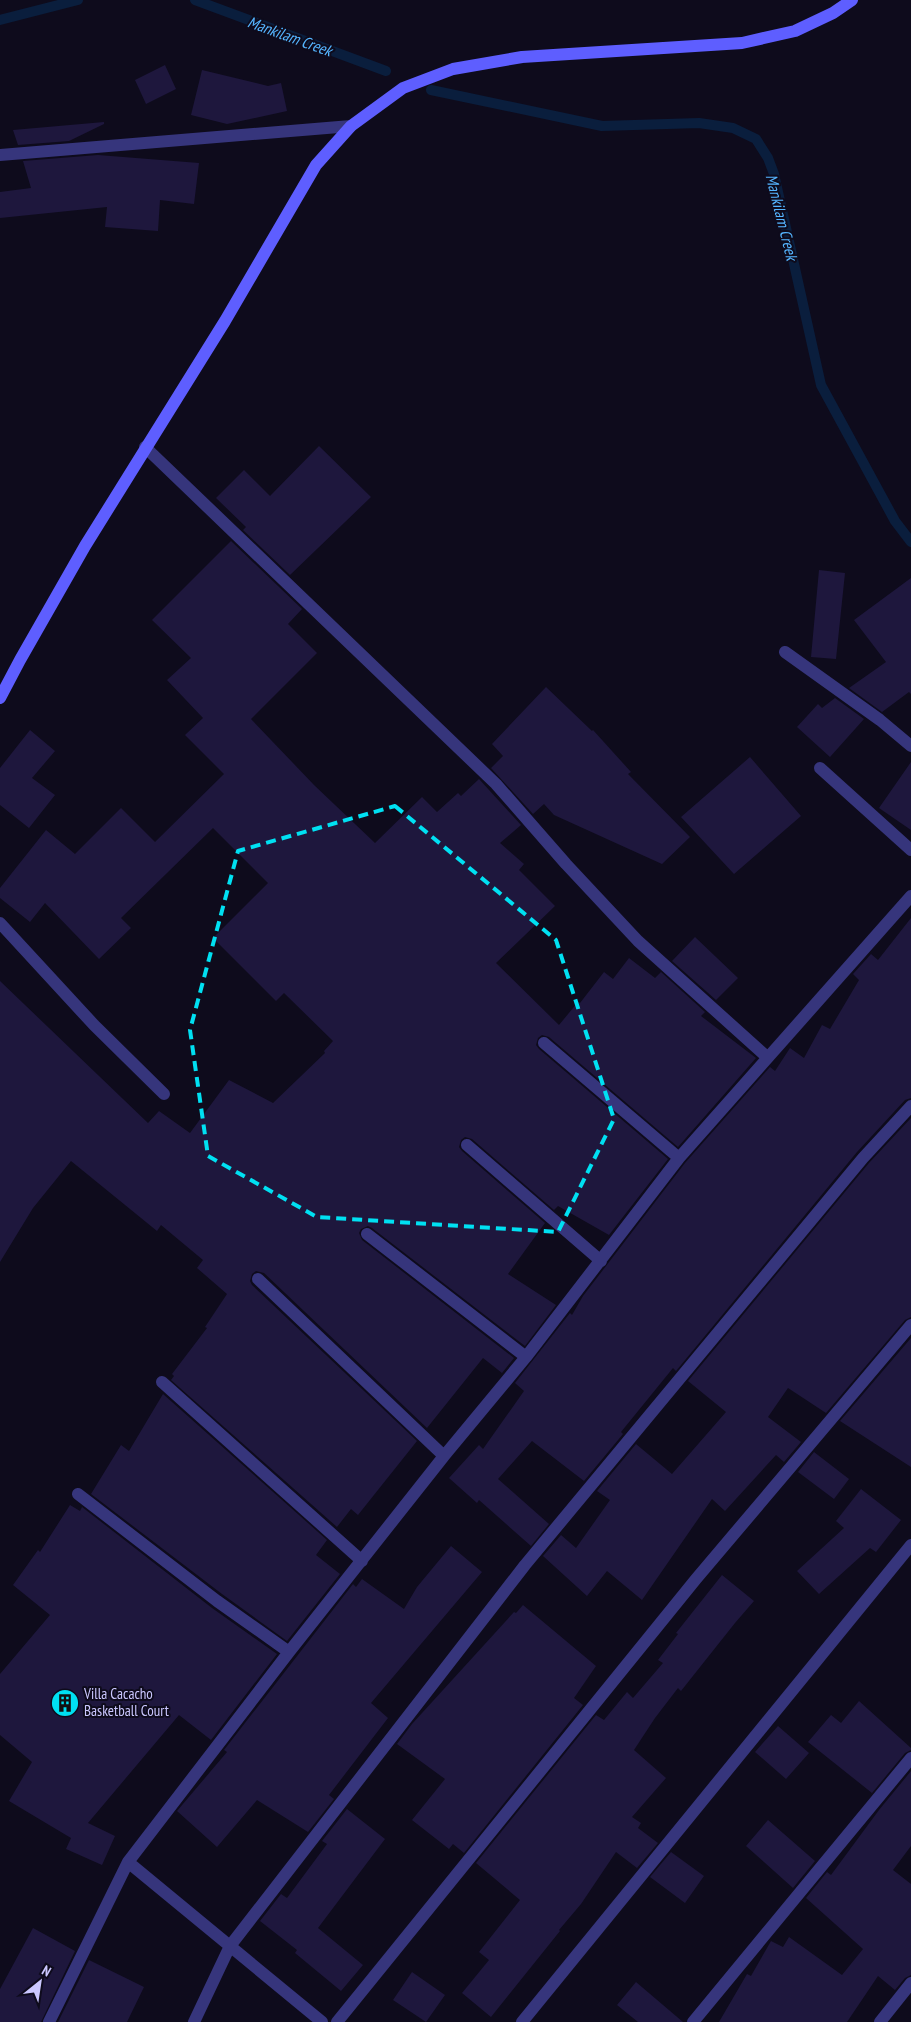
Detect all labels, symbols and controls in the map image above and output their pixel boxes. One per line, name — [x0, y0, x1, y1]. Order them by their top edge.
water label: Mankilam Creek — [245, 12, 336, 61]
water label: Mankilam Creek — [762, 172, 803, 264]
place label: Villa Cacacho Basketball Court — [83, 1684, 169, 1720]
building icon: Villa Cacacho Basketball Court — [50, 1688, 80, 1718]
north arrow — [15, 1957, 65, 2007]
text: N — [39, 1961, 54, 1980]

